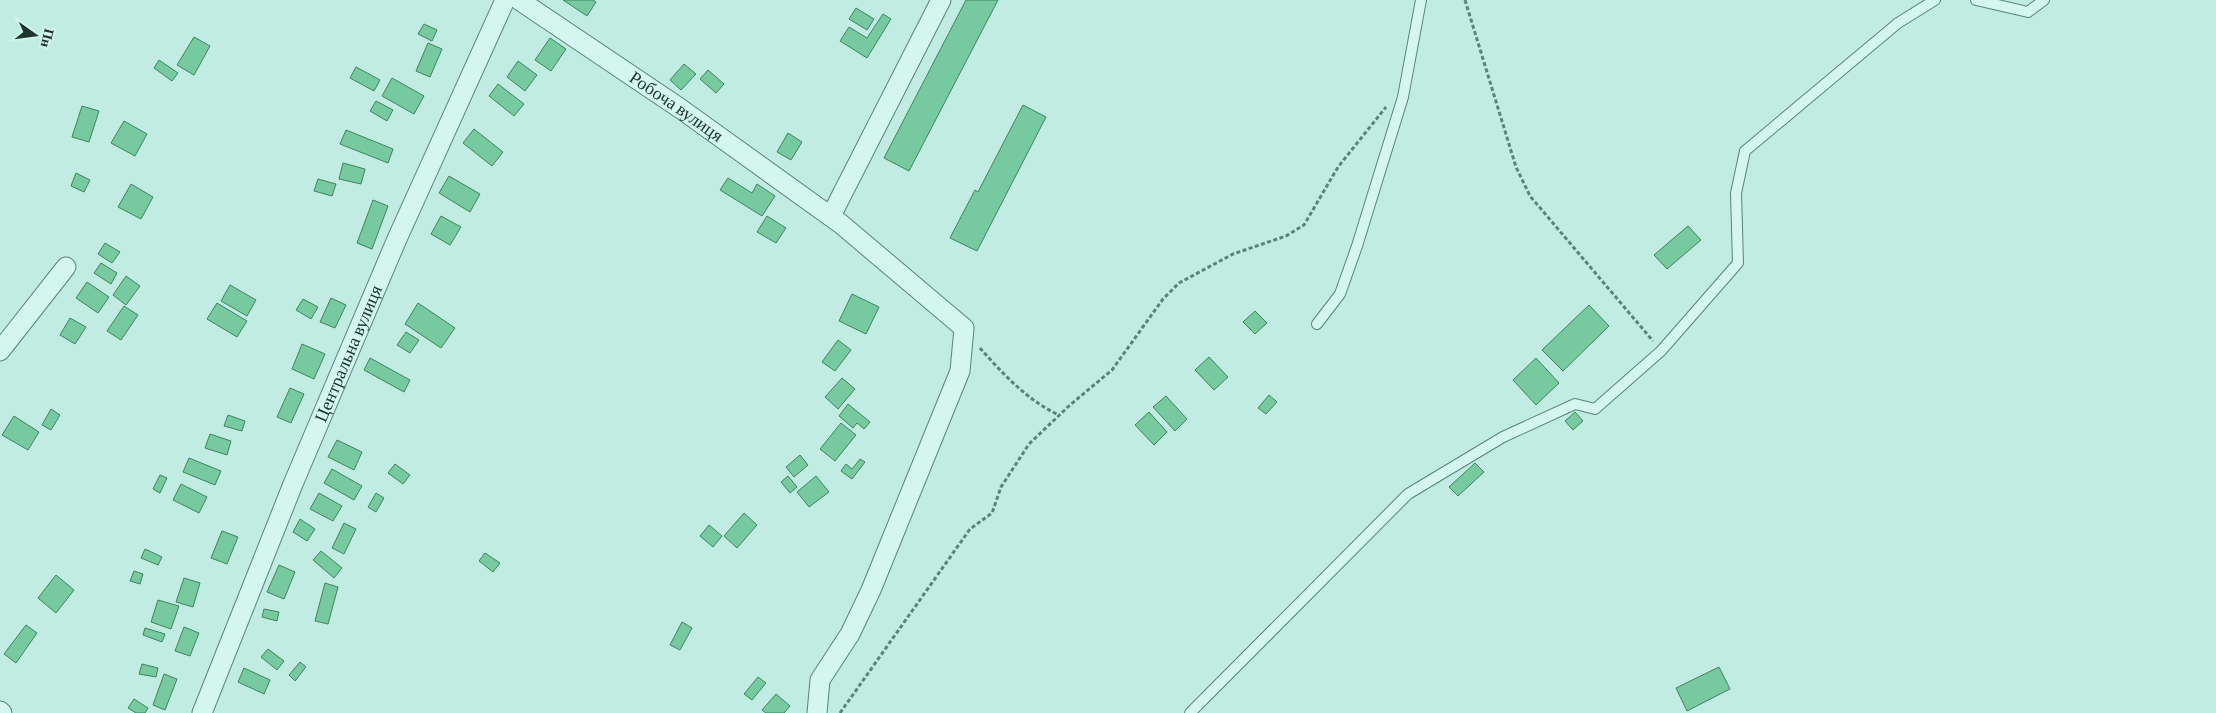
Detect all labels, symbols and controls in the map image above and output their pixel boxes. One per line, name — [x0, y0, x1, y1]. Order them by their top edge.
north arrow — [10, 10, 60, 60]
text: Пн — [38, 27, 58, 49]
street label: Робоча вулиця — [626, 67, 727, 146]
street label: Центральна вулиця — [310, 282, 386, 425]

